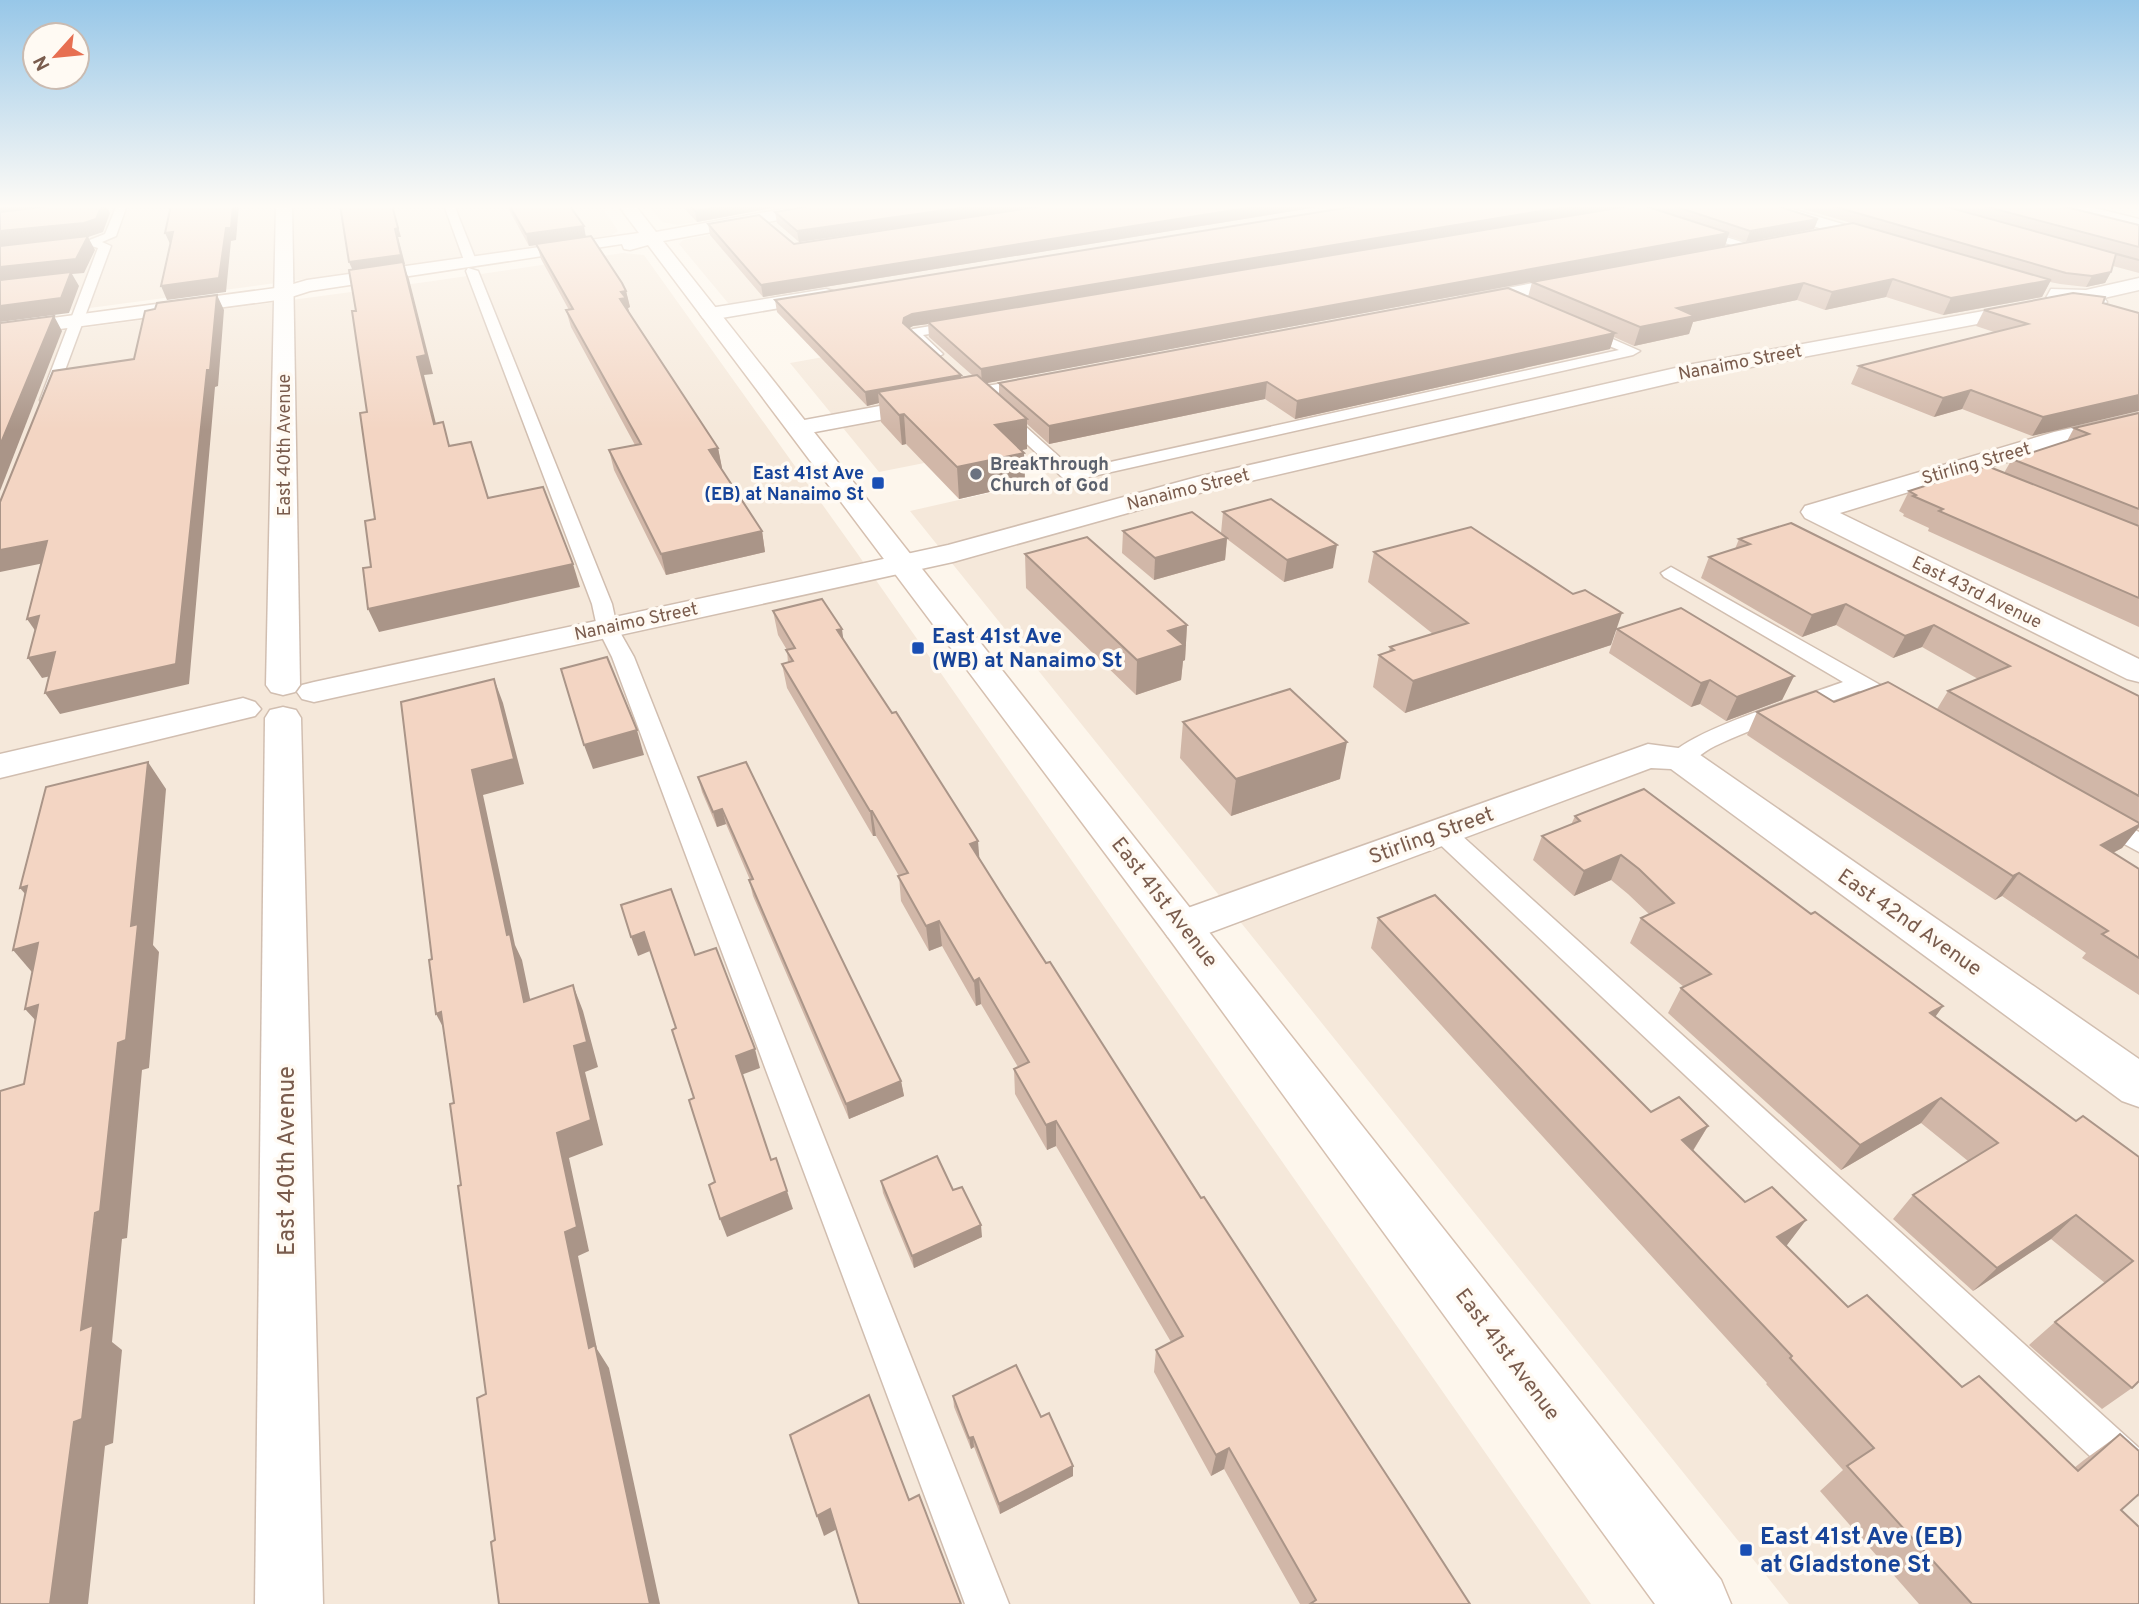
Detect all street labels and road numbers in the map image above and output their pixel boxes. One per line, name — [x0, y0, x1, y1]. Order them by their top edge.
street label: Nanaimo Street — [1676, 340, 1804, 387]
street label: East 40th Avenue — [274, 374, 297, 516]
street label: Stirling Street — [1919, 438, 2033, 491]
street label: Nanaimo Street — [1125, 464, 1252, 517]
street label: East 43rd Avenue — [1908, 552, 2045, 635]
street label: Nanaimo Street — [573, 598, 700, 647]
street label: Stirling Street — [1365, 801, 1498, 871]
street label: East 41st Avenue — [1104, 832, 1223, 974]
street label: East 42nd Avenue — [1832, 863, 1987, 983]
street label: East 40th Avenue — [273, 1066, 303, 1256]
street label: East 41st Avenue — [1448, 1284, 1565, 1426]

